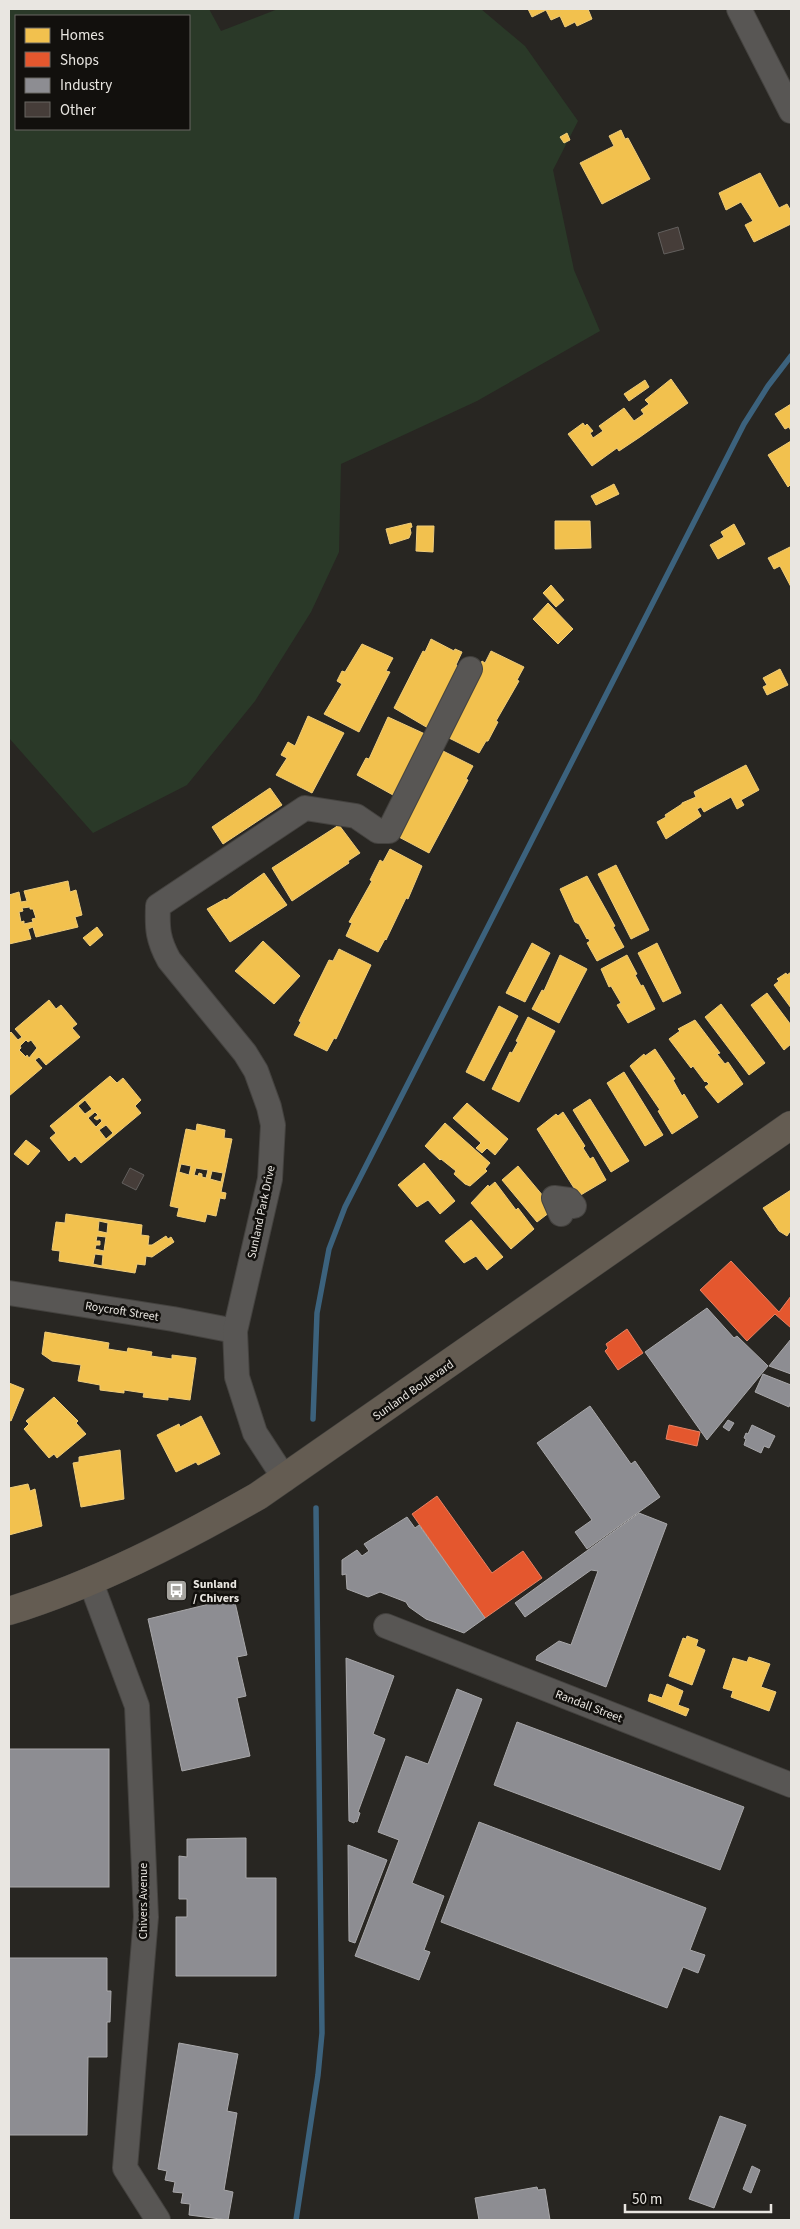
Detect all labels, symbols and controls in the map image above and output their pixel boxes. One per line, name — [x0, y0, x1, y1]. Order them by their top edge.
legend — [15, 15, 190, 130]
text: Homes — [60, 25, 104, 46]
text: Shops — [60, 50, 99, 71]
text: Industry — [60, 75, 112, 96]
text: Other — [60, 100, 97, 121]
street label: Sunland Park Drive — [243, 1164, 280, 1260]
street label: Roycroft Street — [84, 1297, 160, 1326]
street label: Sunland Boulevard — [369, 1356, 457, 1425]
place label: Sunland / Chivers — [193, 1576, 239, 1607]
bus stop icon: Sunland / Chivers — [165, 1579, 189, 1603]
street label: Randall Street — [553, 1686, 625, 1727]
street label: Chivers Avenue — [135, 1863, 152, 1939]
scale bar — [625, 2182, 771, 2214]
text: 50 m — [632, 2189, 662, 2210]

